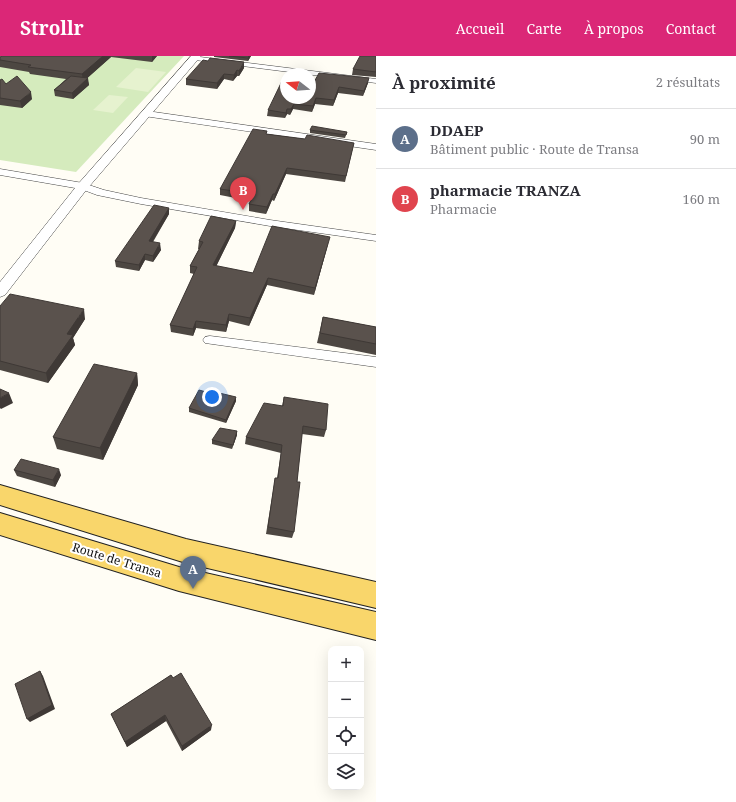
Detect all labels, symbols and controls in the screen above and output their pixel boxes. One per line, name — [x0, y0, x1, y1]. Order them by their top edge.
text: Strollr — [20, 15, 84, 41]
text: Accueil — [456, 19, 504, 38]
text: Carte — [526, 19, 562, 38]
text: À propos — [584, 19, 644, 38]
text: Contact — [666, 19, 716, 38]
north arrow — [280, 68, 316, 104]
text: À proximité — [392, 71, 496, 94]
text: 2 résultats — [656, 73, 720, 91]
text: DDAEP — [430, 120, 483, 140]
text: A — [400, 130, 410, 148]
text: 90 m — [690, 130, 720, 148]
text: Bâtiment public · Route de Transa — [430, 140, 639, 158]
pin: B — [230, 177, 256, 210]
text: pharmacie TRANZA — [430, 180, 581, 200]
text: B — [401, 190, 409, 208]
text: 160 m — [683, 190, 720, 208]
text: Pharmacie — [430, 200, 497, 218]
your location — [202, 387, 222, 407]
street label: Route de Transa — [70, 538, 164, 582]
pin: A — [180, 556, 206, 589]
map controls — [328, 646, 364, 790]
button: + — [328, 646, 364, 682]
button: − — [328, 682, 364, 718]
button: locate — [328, 718, 364, 754]
button: layers — [328, 754, 364, 790]

